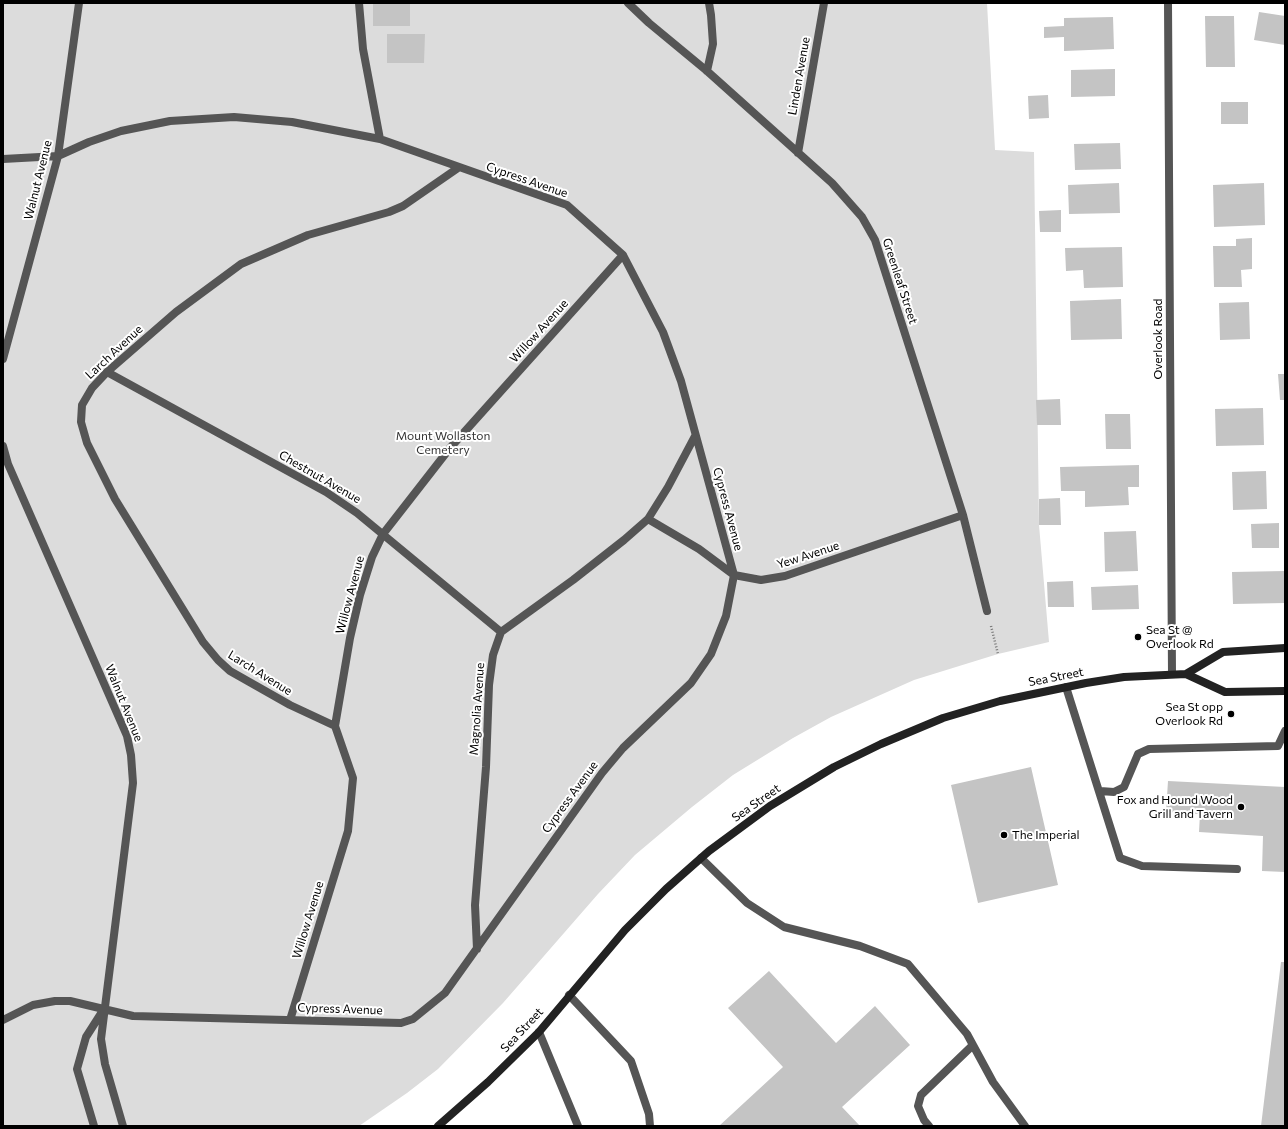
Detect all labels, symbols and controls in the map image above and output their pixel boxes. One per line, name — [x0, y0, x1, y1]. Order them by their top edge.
street label: Linden Avenue — [785, 36, 813, 116]
street label: Walnut Avenue — [21, 139, 55, 221]
street label: Cypress Avenue — [484, 159, 570, 201]
street label: Greenleaf Street — [879, 236, 921, 326]
street label: Willow Avenue — [507, 296, 571, 366]
street label: Overlook Road — [1151, 298, 1165, 380]
street label: Larch Avenue — [82, 322, 146, 382]
park label: Mount Wollaston Cemetery — [396, 429, 490, 457]
street label: Chestnut Avenue — [276, 448, 364, 506]
street label: Cypress Avenue — [710, 466, 746, 552]
street label: Yew Avenue — [775, 538, 841, 572]
street label: Willow Avenue — [333, 554, 367, 636]
place label: Sea St @ Overlook Rd — [1146, 623, 1214, 651]
marker: Sea St @ Overlook Rd — [1133, 632, 1143, 642]
street label: Larch Avenue — [225, 648, 295, 698]
street label: Walnut Avenue — [102, 662, 146, 744]
street label: Magnolia Avenue — [467, 662, 487, 756]
street label: Sea Street — [1027, 665, 1085, 689]
place label: Sea St opp Overlook Rd — [1155, 700, 1223, 728]
marker: Sea St opp Overlook Rd — [1226, 709, 1236, 719]
street label: Cypress Avenue — [539, 758, 601, 836]
street label: Sea Street — [729, 781, 783, 825]
place label: Fox and Hound Wood Grill and Tavern — [1117, 793, 1233, 821]
marker: Fox and Hound Wood Grill and Tavern — [1236, 802, 1246, 812]
place label: The Imperial — [1012, 828, 1080, 842]
marker: The Imperial — [999, 830, 1009, 840]
street label: Willow Avenue — [289, 880, 327, 960]
street label: Cypress Avenue — [297, 1000, 383, 1018]
street label: Sea Street — [498, 1005, 546, 1055]

